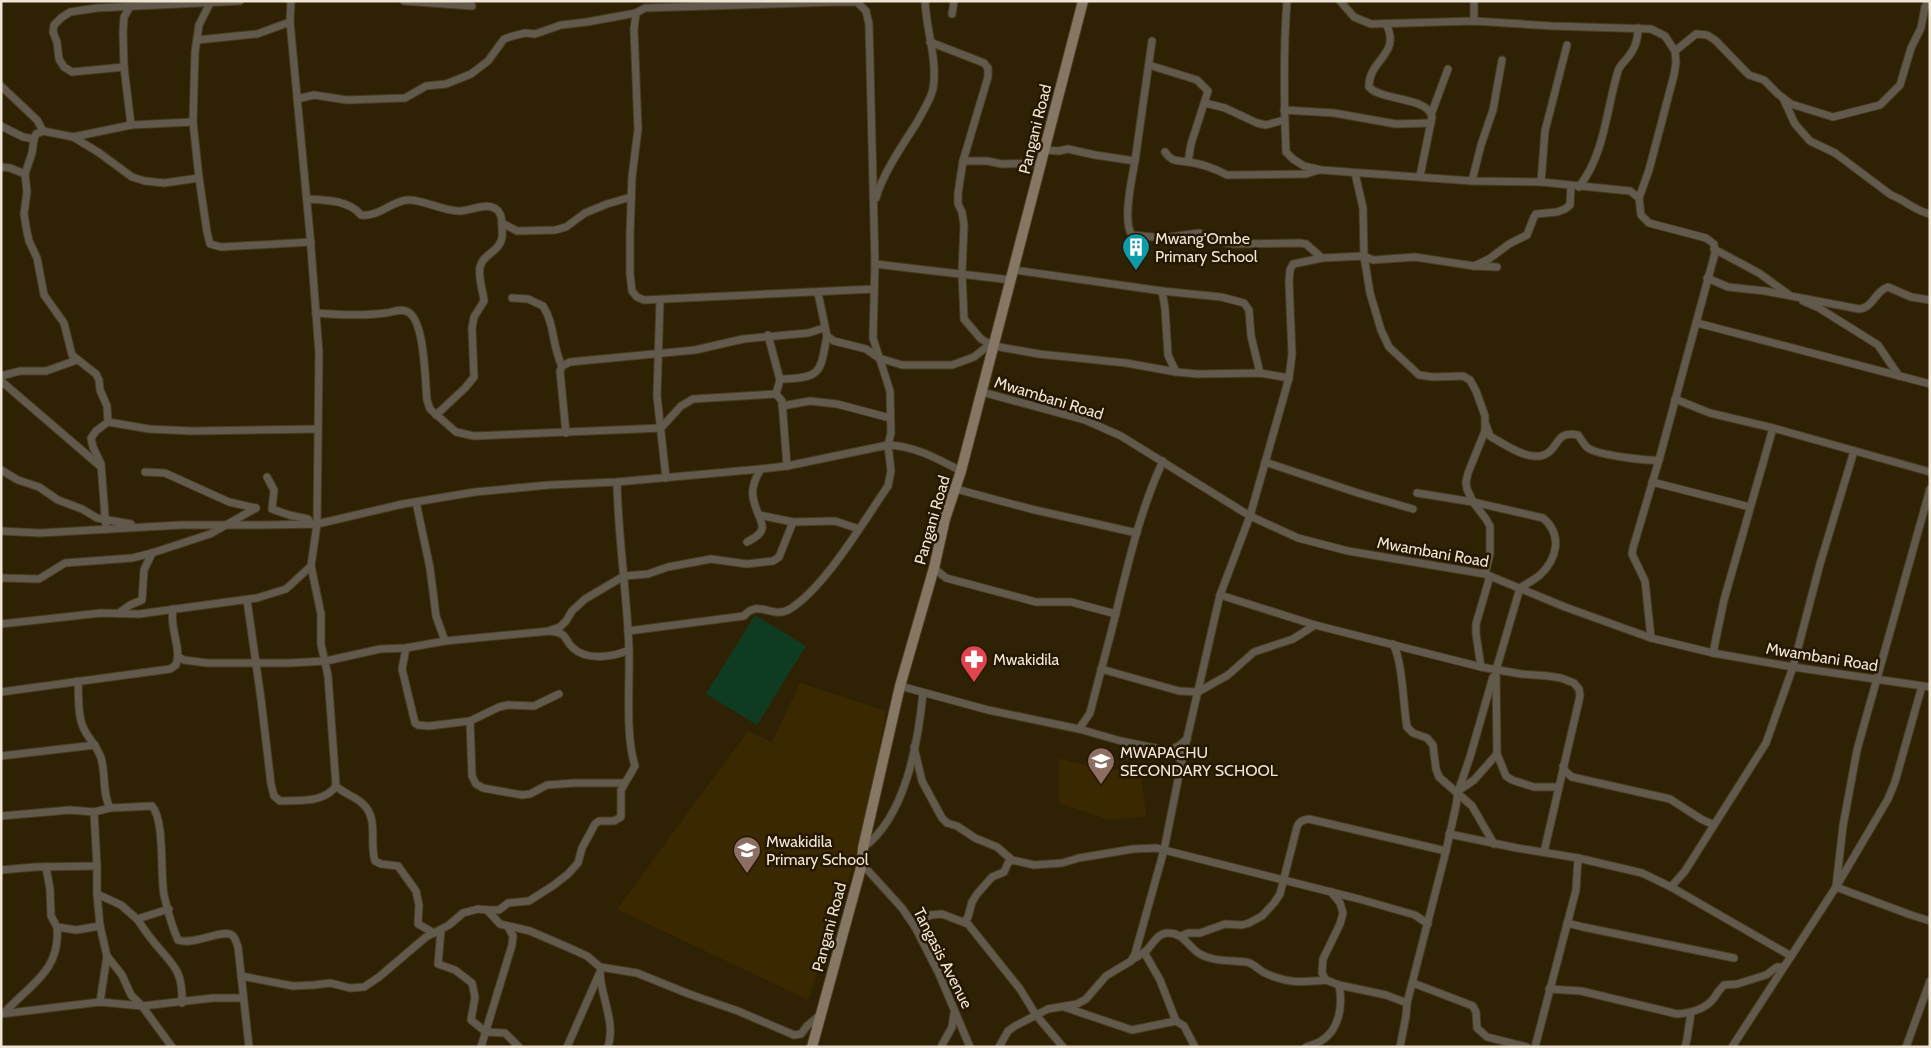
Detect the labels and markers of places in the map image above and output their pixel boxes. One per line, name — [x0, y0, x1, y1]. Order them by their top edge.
place label: Mwang'Ombe Primary School — [1155, 229, 1258, 266]
building icon: Mwang'Ombe Primary School — [1121, 232, 1151, 271]
pharmacy icon: Mwakidila — [959, 644, 989, 683]
place label: Mwakidila — [993, 650, 1059, 669]
place label: MWAPACHU SECONDARY SCHOOL — [1120, 743, 1278, 780]
school or university icon: MWAPACHU SECONDARY SCHOOL — [1086, 746, 1116, 785]
place label: Mwakidila Primary School — [766, 832, 869, 869]
school or university icon: Mwakidila Primary School — [732, 835, 762, 874]

